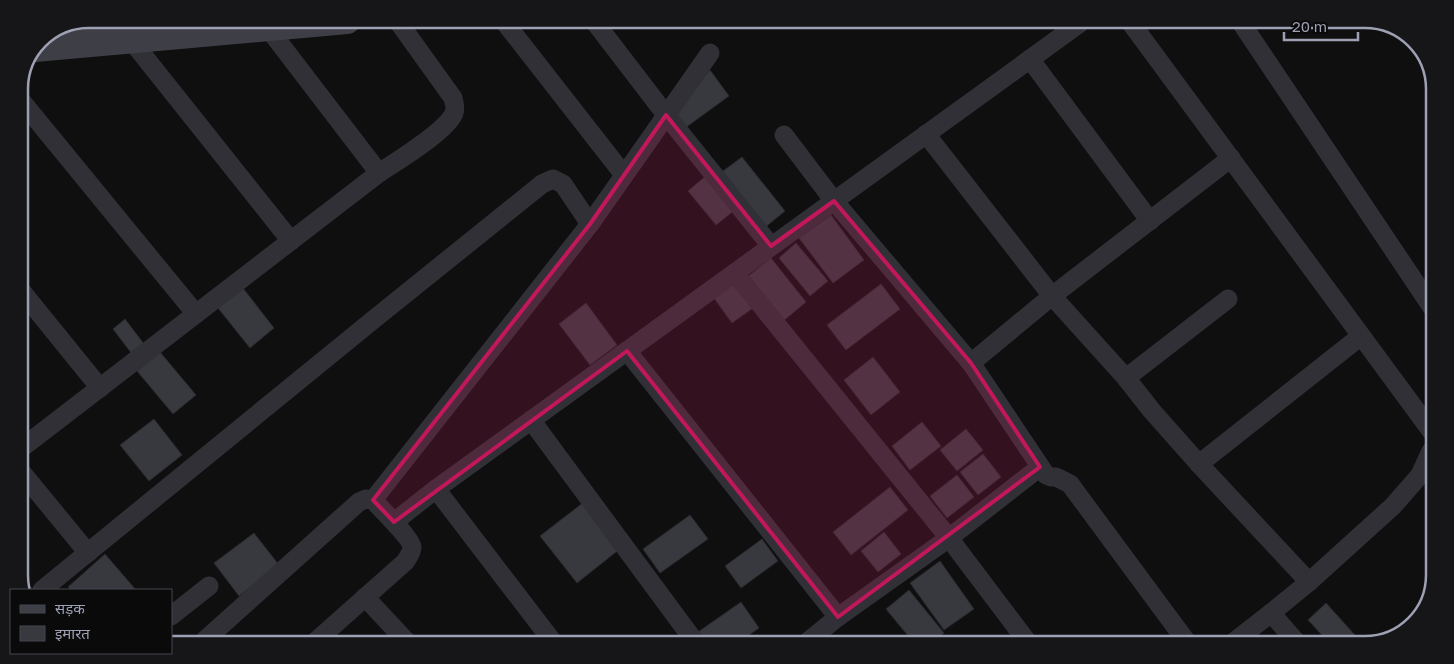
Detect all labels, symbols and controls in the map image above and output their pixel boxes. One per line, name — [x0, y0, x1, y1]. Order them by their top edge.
scale bar — [1284, 10, 1358, 42]
text: 20 m — [1292, 17, 1327, 35]
legend — [10, 589, 172, 654]
text: सड़क — [55, 599, 85, 617]
text: इमारत — [55, 624, 90, 642]

